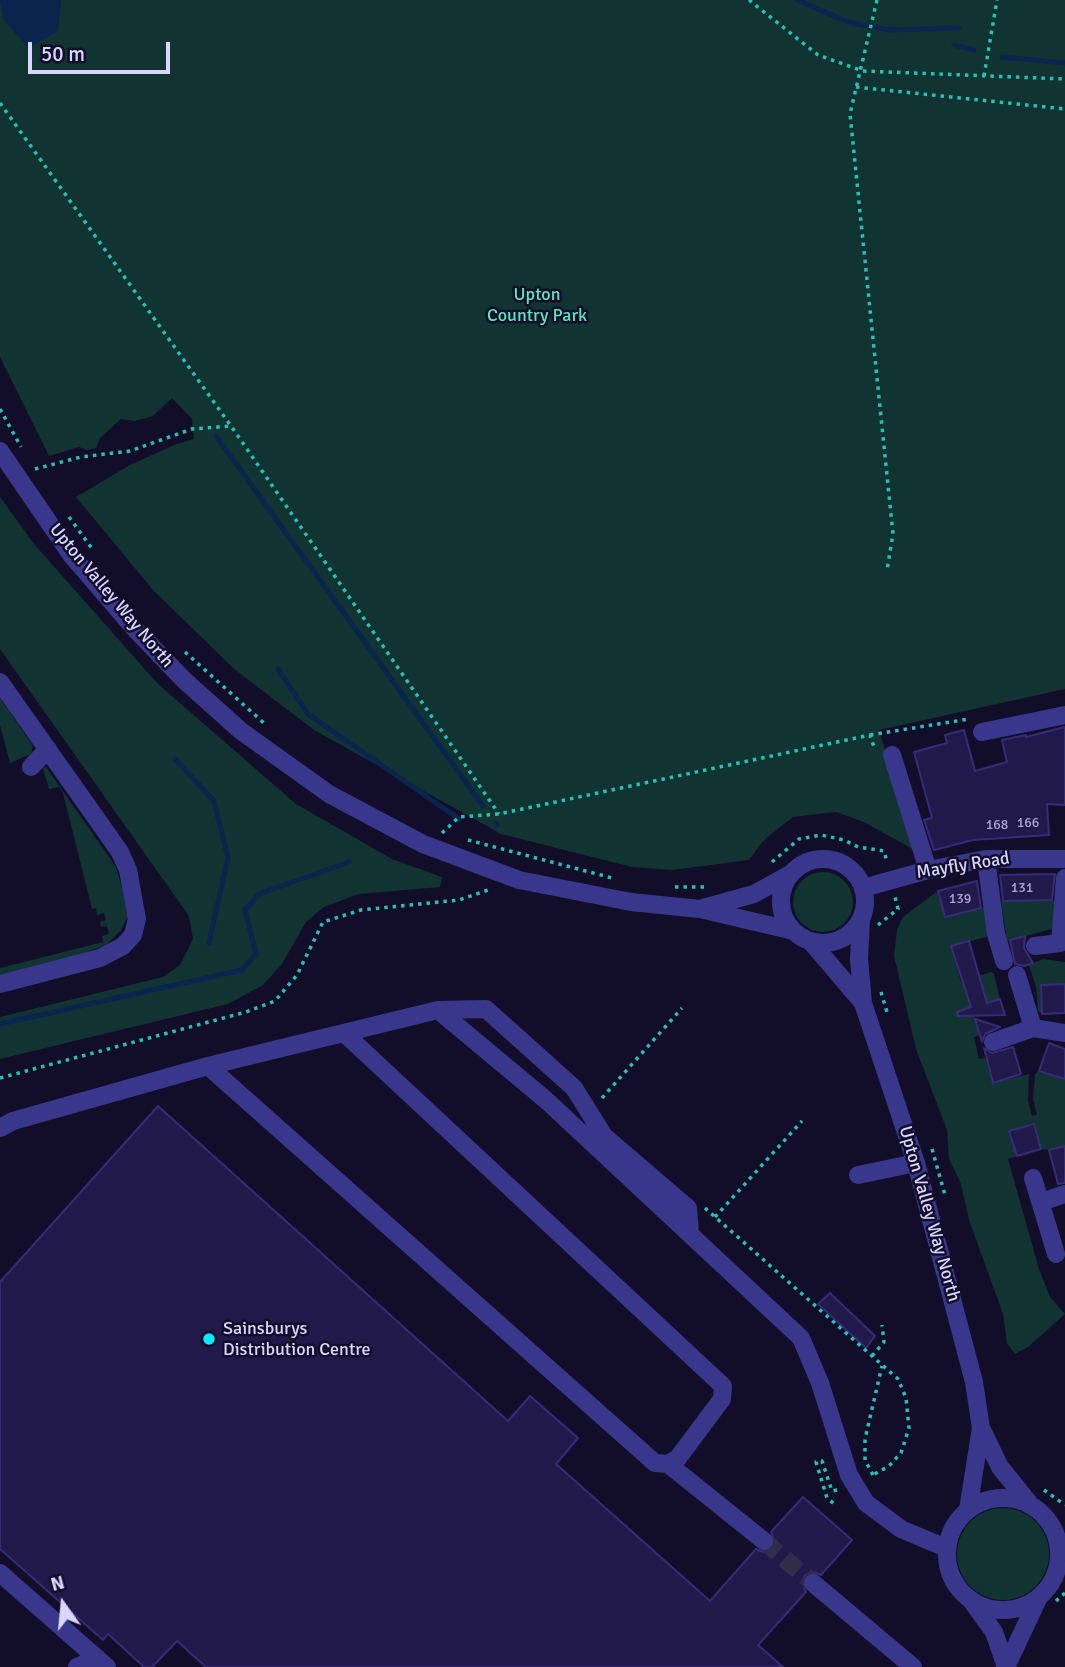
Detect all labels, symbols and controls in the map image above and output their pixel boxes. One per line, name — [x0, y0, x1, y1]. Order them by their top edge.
scale bar — [32, 28, 173, 72]
text: 50 m — [41, 41, 85, 67]
park label: Upton Country Park — [487, 284, 587, 326]
street label: Upton Valley Way North — [44, 520, 178, 672]
house number: 166 — [1017, 815, 1039, 831]
house number: 168 — [986, 817, 1008, 833]
street label: Mayfly Road — [915, 848, 1011, 884]
house number: 131 — [1011, 880, 1033, 896]
house number: 139 — [949, 891, 971, 907]
street label: Upton Valley Way North — [894, 1124, 964, 1304]
place label: Sainsburys Distribution Centre — [223, 1318, 370, 1360]
marker: Sainsburys Distribution Centre — [201, 1331, 217, 1347]
north arrow — [28, 1569, 98, 1639]
text: N — [48, 1570, 67, 1597]

